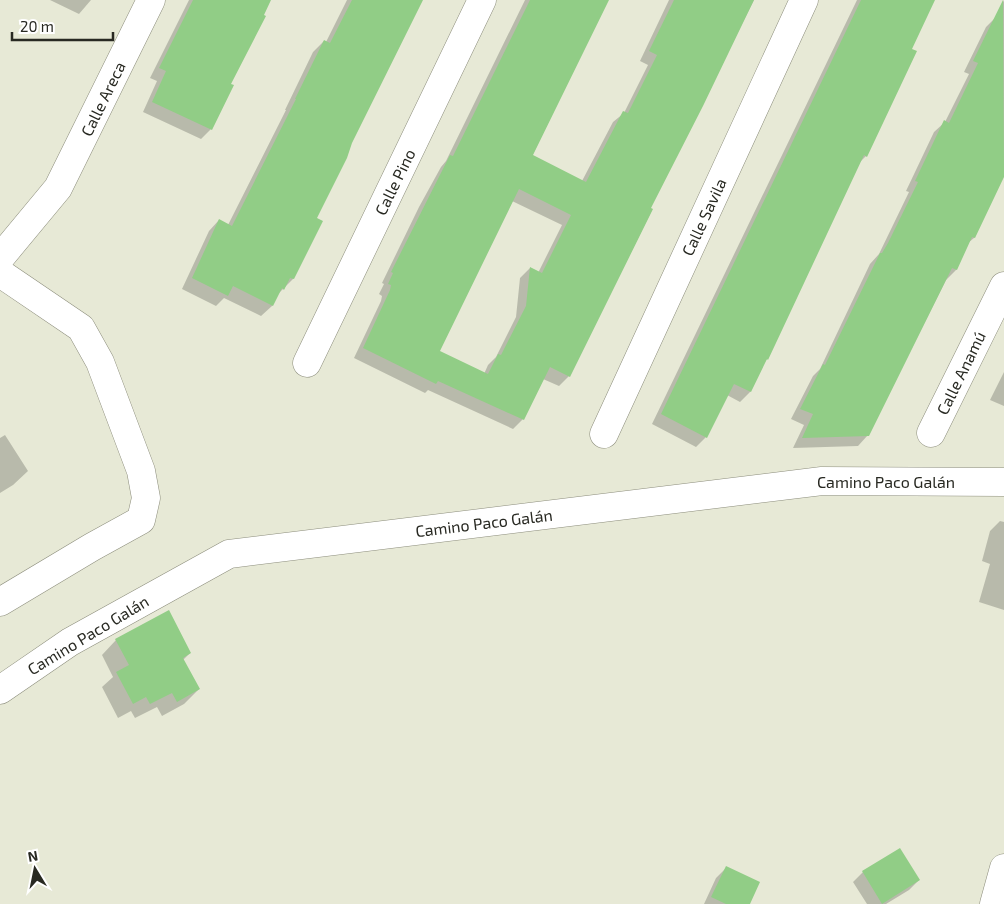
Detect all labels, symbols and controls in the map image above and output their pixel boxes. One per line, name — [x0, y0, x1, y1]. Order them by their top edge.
scale bar — [12, 10, 114, 42]
text: 20 m — [20, 17, 54, 35]
street label: Calle Areca — [76, 58, 129, 139]
street label: Calle Pino — [370, 146, 419, 218]
street label: Calle Savila — [677, 175, 730, 259]
street label: Calle Anamú — [932, 328, 989, 418]
street label: Camino Paco Galán — [817, 472, 955, 491]
street label: Camino Paco Galán — [414, 505, 554, 540]
street label: Camino Paco Galán — [24, 591, 152, 678]
north arrow — [10, 844, 60, 894]
text: N — [26, 846, 39, 865]

